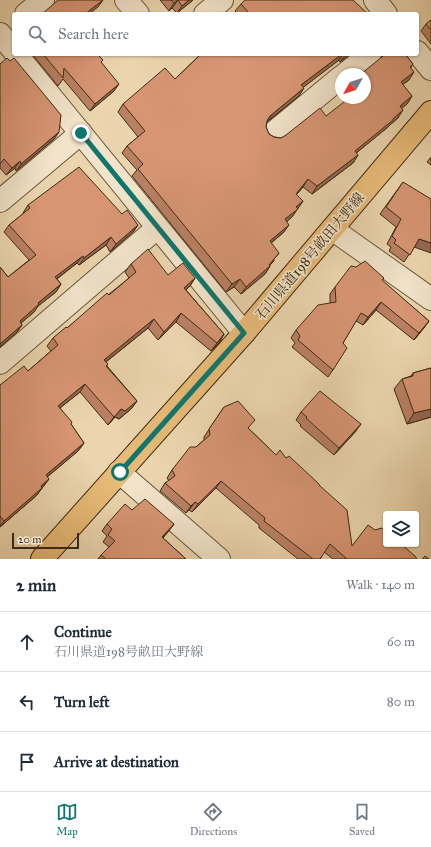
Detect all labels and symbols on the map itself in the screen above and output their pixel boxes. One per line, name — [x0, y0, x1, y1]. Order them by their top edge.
north arrow — [335, 68, 371, 104]
route end — [72, 124, 90, 142]
street label: 石川県道198号畝田大野線 — [252, 189, 368, 323]
route start — [111, 463, 129, 481]
scale bar — [12, 531, 79, 550]

